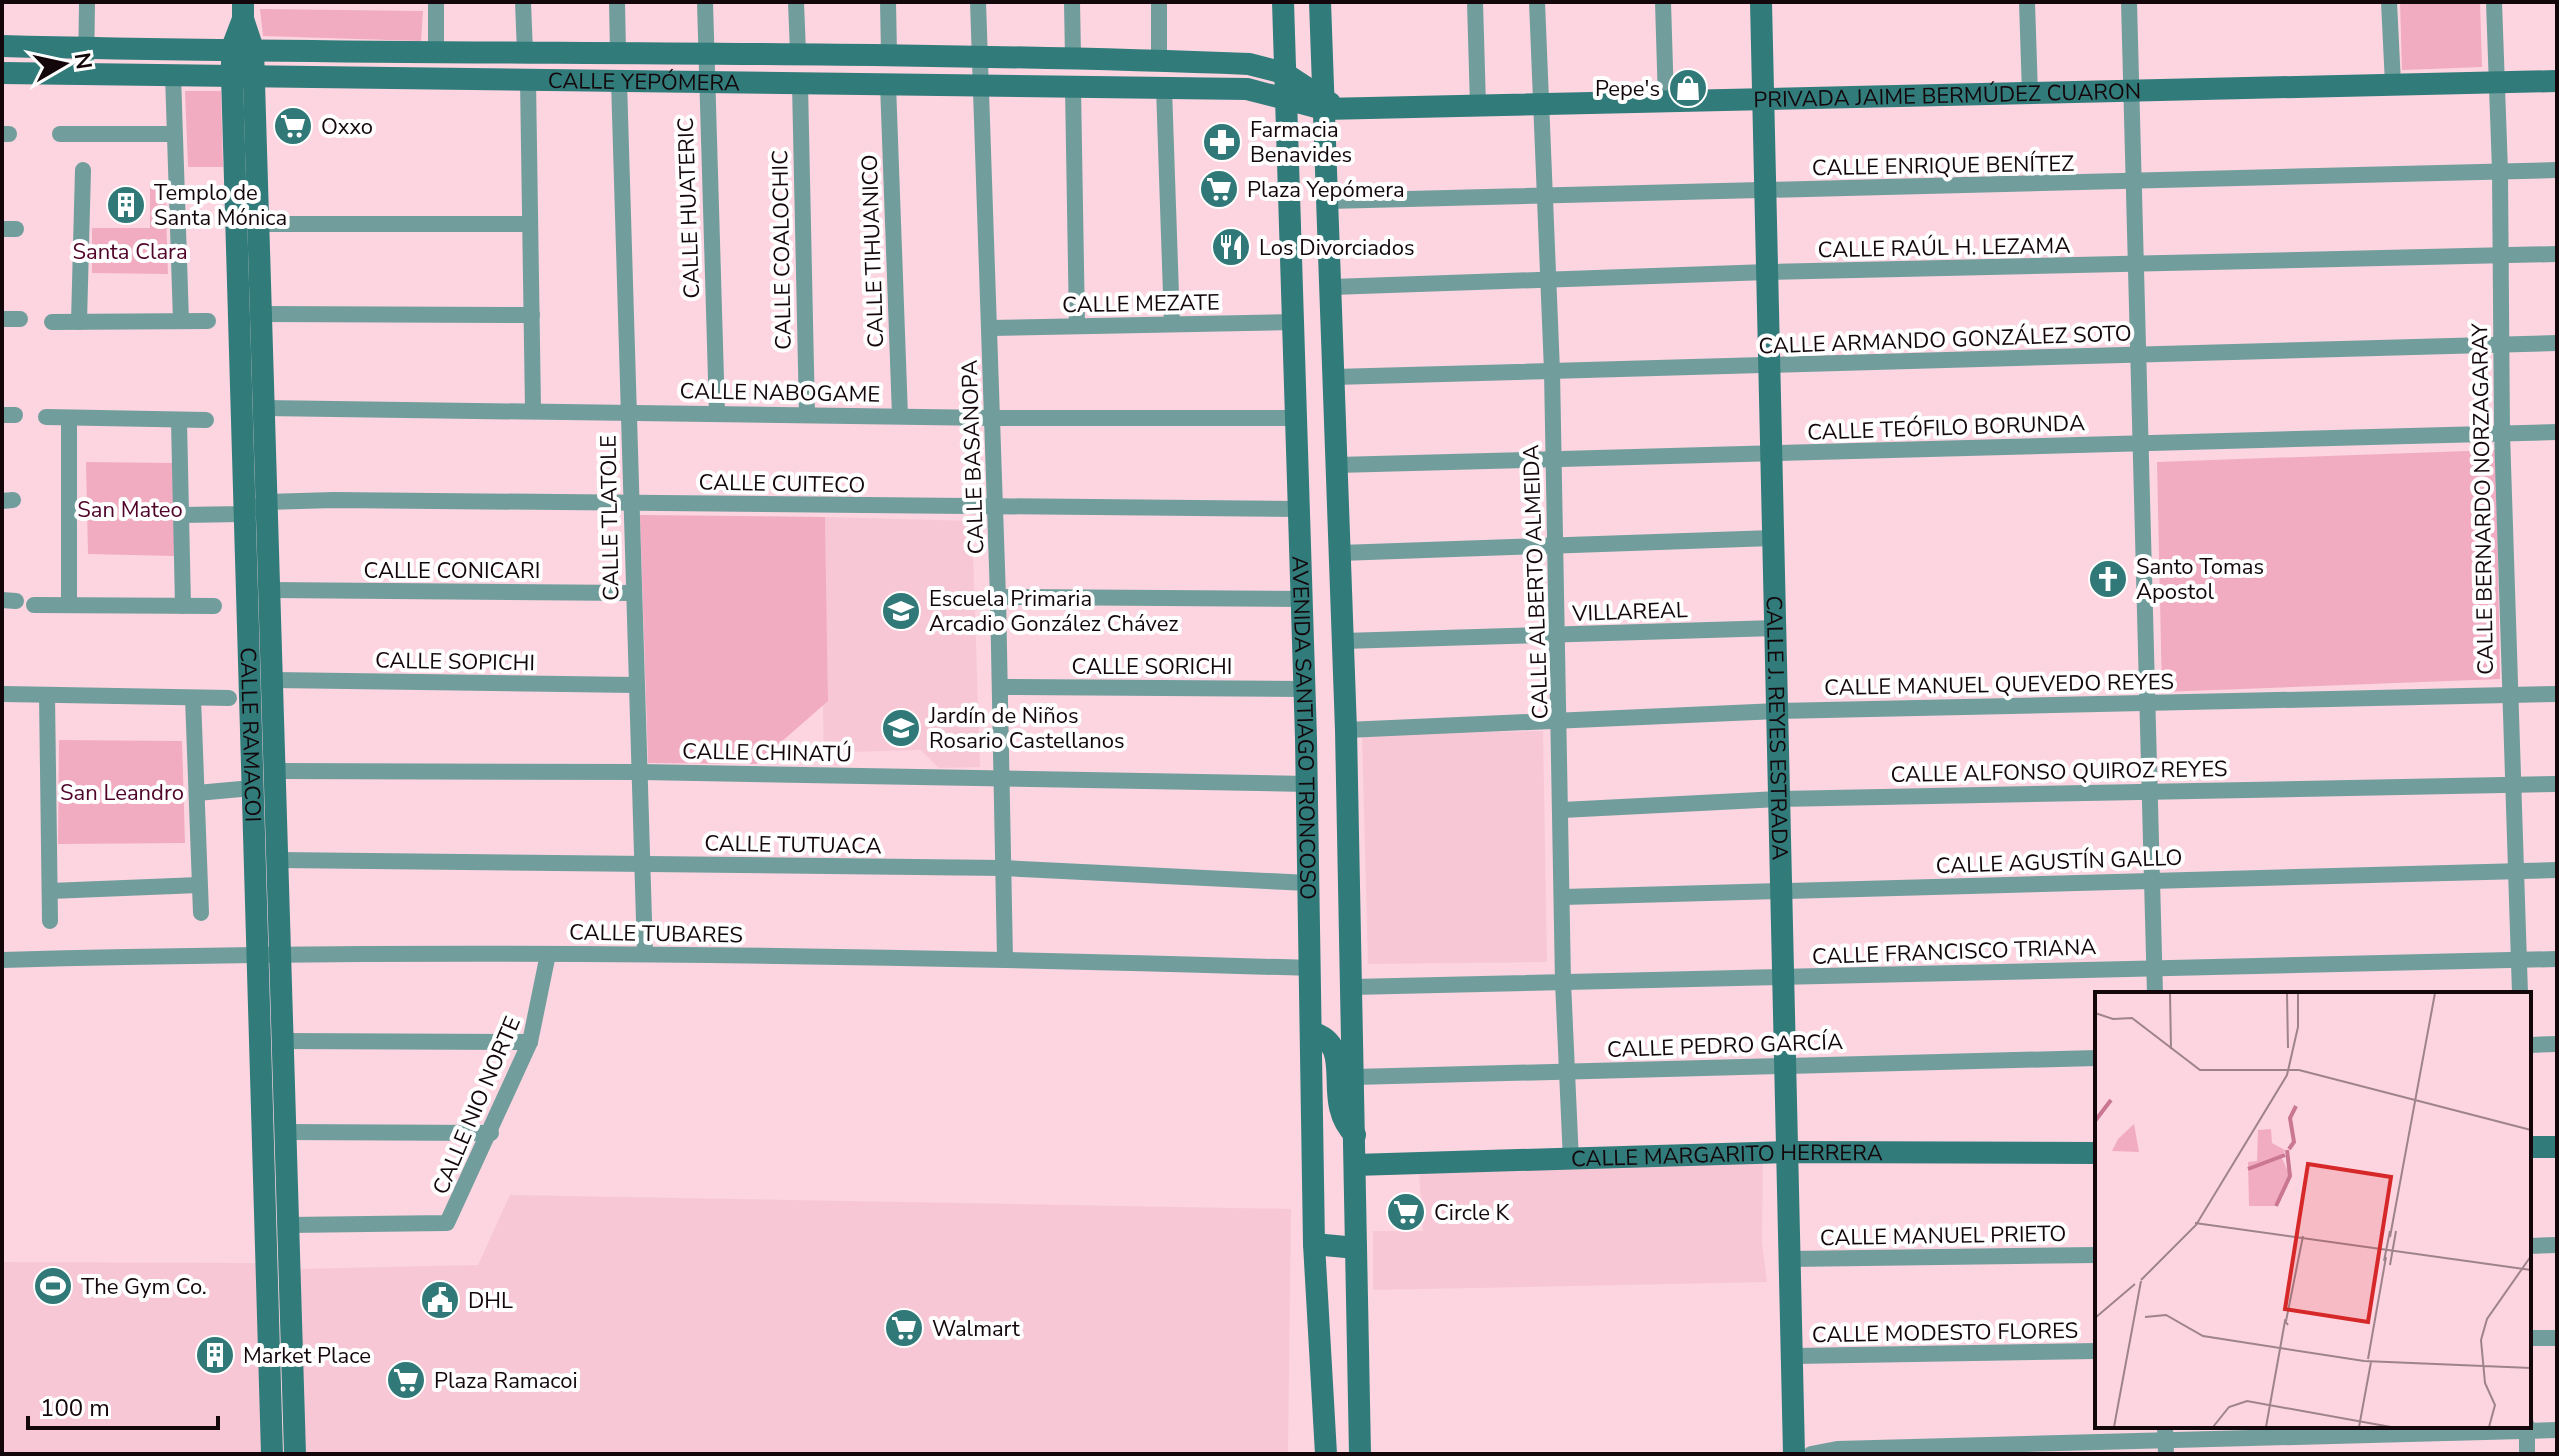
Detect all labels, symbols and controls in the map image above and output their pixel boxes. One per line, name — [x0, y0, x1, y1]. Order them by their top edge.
north arrow — [24, 24, 104, 104]
text: N — [67, 51, 99, 72]
street label: CALLE YEPÓMERA — [548, 66, 740, 98]
shop icon: Pepe's — [1667, 67, 1709, 109]
place label: Pepe's — [1595, 74, 1660, 104]
street label: PRIVADA JAIME BERMÚDEZ CUARON — [1753, 76, 2141, 115]
supermarket icon: Oxxo — [272, 105, 314, 147]
place label: Oxxo — [321, 112, 373, 142]
place label: Farmacia Benavides — [1250, 115, 1352, 170]
street label: CALLE HUATERIC — [671, 117, 707, 299]
pharmacy icon: Farmacia Benavides — [1201, 121, 1243, 163]
street label: CALLE ENRIQUE BENÍTEZ — [1812, 149, 2074, 183]
street label: CALLE COALOCHIC — [765, 150, 799, 350]
street label: CALLE TIHUANICO — [855, 154, 891, 348]
supermarket icon: Plaza Yepómera — [1198, 168, 1240, 210]
place label: Plaza Yepómera — [1247, 175, 1405, 205]
place label: Templo de Santa Mónica — [154, 178, 287, 233]
building icon: Templo de Santa Mónica — [105, 184, 147, 226]
restaurant icon: Los Divorciados — [1210, 226, 1252, 268]
street label: CALLE RAÚL H. LEZAMA — [1817, 231, 2071, 265]
place label: Los Divorciados — [1259, 233, 1414, 263]
park label: Santa Clara — [72, 237, 188, 267]
street label: CALLE MEZATE — [1062, 288, 1220, 320]
street label: CALLE ARMANDO GONZÁLEZ SOTO — [1758, 318, 2132, 362]
street label: CALLE BERNARDO NORZAGARAY — [2465, 322, 2501, 675]
street label: CALLE BASANOPA — [955, 359, 991, 555]
street label: CALLE NABOGAME — [679, 376, 881, 410]
street label: CALLE TEÓFILO BORUNDA — [1807, 408, 2085, 448]
street label: CALLE TLATOLE — [594, 435, 626, 601]
street label: CALLE ALBERTO ALMEIDA — [1516, 444, 1556, 720]
street label: CALLE CUITECO — [698, 468, 865, 500]
park label: San Mateo — [77, 495, 183, 525]
place label: Santo Tomas Apostol — [2136, 552, 2264, 607]
street label: AVENIDA SANTIAGO TRONCOSO — [1284, 555, 1323, 900]
street label: CALLE CONICARI — [364, 556, 540, 586]
church icon: Santo Tomas Apostol — [2087, 558, 2129, 600]
place label: Escuela Primaria Arcadio González Chávez — [929, 584, 1179, 639]
school or university icon: Escuela Primaria Arcadio González Chávez — [880, 590, 922, 632]
street label: VILLAREAL — [1571, 595, 1688, 629]
street label: CALLE J. REYES ESTRADA — [1758, 595, 1794, 861]
street label: CALLE SOPICHI — [375, 646, 535, 678]
street label: CALLE RAMACOI — [233, 647, 268, 823]
street label: CALLE SORICHI — [1072, 652, 1232, 682]
street label: CALLE MANUEL QUEVEDO REYES — [1824, 667, 2174, 703]
place label: Jardín de Niños Rosario Castellanos — [928, 701, 1125, 756]
school or university icon: Jardín de Niños Rosario Castellanos — [880, 707, 922, 749]
street label: CALLE CHINATÚ — [682, 737, 852, 769]
street label: CALLE ALFONSO QUIROZ REYES — [1890, 754, 2228, 790]
park label: San Leandro — [60, 778, 184, 808]
street label: CALLE TUTUACA — [704, 828, 882, 862]
street label: CALLE AGUSTÍN GALLO — [1935, 843, 2183, 881]
street label: CALLE TUBARES — [569, 917, 743, 951]
street label: CALLE FRANCISCO TRIANA — [1811, 932, 2097, 972]
inset map — [2095, 992, 2531, 1428]
street label: CALLE NIO NORTE — [426, 1012, 528, 1199]
street label: CALLE PEDRO GARCÍA — [1607, 1027, 1844, 1065]
street label: CALLE MARGARITO HERRERA — [1571, 1138, 1883, 1175]
supermarket icon: Circle K — [1385, 1191, 1427, 1233]
place label: Circle K — [1434, 1198, 1511, 1228]
street label: CALLE MANUEL PRIETO — [1820, 1219, 2066, 1253]
sports icon: The Gym Co. — [32, 1265, 74, 1307]
place label: The Gym Co. — [81, 1272, 207, 1302]
public building icon: DHL — [419, 1279, 461, 1321]
place label: DHL — [468, 1286, 513, 1316]
supermarket icon: Walmart — [883, 1307, 925, 1349]
place label: Walmart — [932, 1314, 1020, 1344]
street label: CALLE MODESTO FLORES — [1812, 1316, 2078, 1350]
building icon: Market Place — [194, 1334, 236, 1376]
place label: Market Place — [243, 1341, 371, 1371]
supermarket icon: Plaza Ramacoi — [385, 1359, 427, 1401]
place label: Plaza Ramacoi — [434, 1366, 578, 1396]
scale bar — [28, 1380, 218, 1430]
text: 100 m — [40, 1392, 110, 1424]

